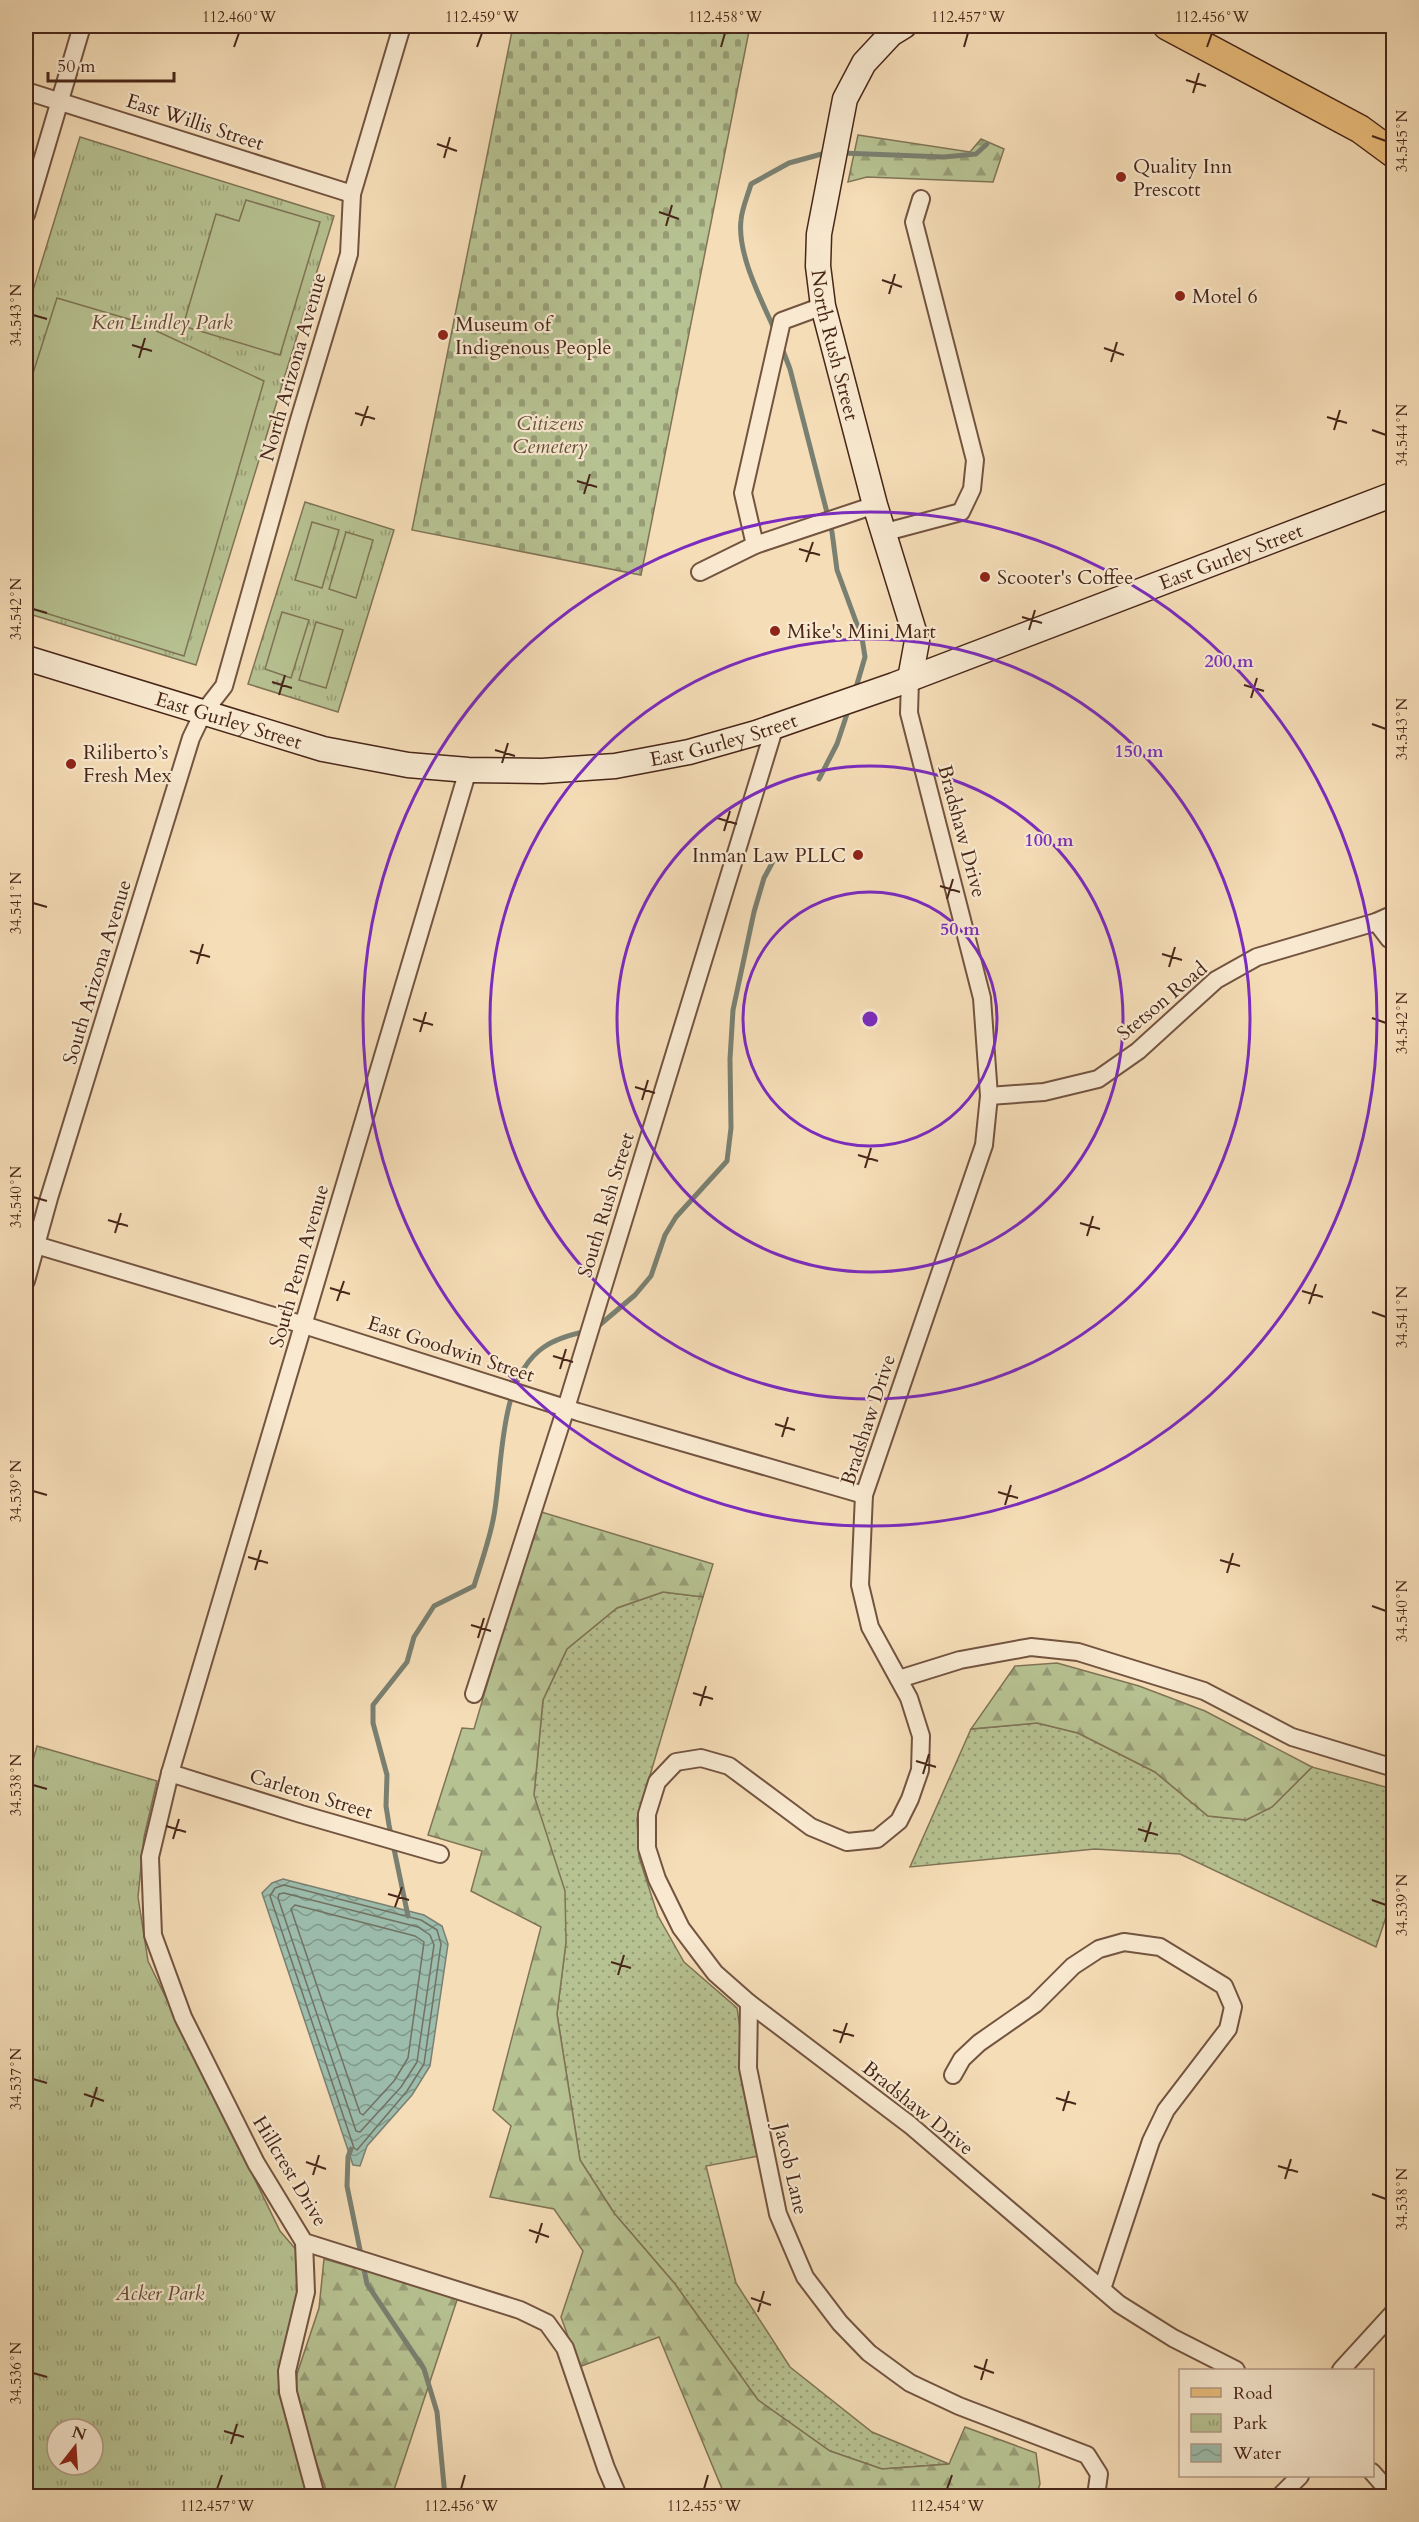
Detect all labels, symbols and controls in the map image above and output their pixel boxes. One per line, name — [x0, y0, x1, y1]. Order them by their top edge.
text: 112.460°W — [202, 7, 277, 27]
text: 112.459°W — [445, 7, 520, 27]
text: 112.458°W — [688, 7, 763, 27]
text: 112.457°W — [931, 7, 1006, 27]
text: 112.456°W — [1175, 7, 1250, 27]
scale bar — [48, 45, 174, 83]
text: 50 m — [57, 54, 96, 79]
street label: East Willis Street — [123, 87, 268, 157]
text: 34.545°N — [1392, 109, 1412, 172]
place label: Quality Inn Prescott — [1133, 153, 1233, 203]
marker: Quality Inn Prescott — [1114, 170, 1128, 184]
street label: North Rush Street — [805, 268, 866, 424]
street label: North Arizona Avenue — [253, 270, 333, 464]
text: 34.543°N — [6, 283, 26, 346]
place label: Motel 6 — [1192, 283, 1258, 310]
marker: Motel 6 — [1173, 289, 1187, 303]
park label: Ken Lindley Park — [91, 309, 233, 336]
place label: Museum of Indigenous People — [455, 311, 612, 361]
marker: Museum of Indigenous People — [436, 328, 450, 342]
text: 34.544°N — [1392, 403, 1412, 466]
park label: Citizens Cemetery — [512, 410, 588, 460]
street label: East Gurley Street — [1155, 516, 1307, 596]
place label: Scooter's Coffee — [997, 564, 1133, 591]
marker: Scooter's Coffee — [978, 570, 992, 584]
text: 34.542°N — [6, 577, 26, 640]
place label: Mike's Mini Mart — [787, 618, 936, 645]
marker: Mike's Mini Mart — [768, 624, 782, 638]
text: 200 m — [1204, 649, 1254, 674]
street label: East Gurley Street — [152, 685, 306, 755]
text: 34.543°N — [1392, 697, 1412, 760]
street label: East Gurley Street — [647, 706, 801, 773]
place label: Riliberto’s Fresh Mex — [83, 739, 172, 789]
text: 150 m — [1114, 739, 1164, 764]
marker: Riliberto’s Fresh Mex — [64, 757, 78, 771]
street label: Bradshaw Drive — [931, 762, 993, 900]
text: 100 m — [1024, 828, 1074, 853]
place label: Inman Law PLLC — [692, 842, 846, 869]
marker: Inman Law PLLC — [851, 848, 865, 862]
text: 34.541°N — [6, 871, 26, 934]
street label: South Arizona Avenue — [56, 876, 138, 1068]
text: 50 m — [940, 917, 980, 942]
street label: Stetson Road — [1111, 955, 1213, 1047]
text: 34.542°N — [1392, 991, 1412, 1054]
centre of rings — [860, 1009, 880, 1029]
street label: South Rush Street — [571, 1128, 641, 1281]
text: 34.540°N — [6, 1165, 26, 1228]
street label: South Penn Avenue — [263, 1181, 335, 1351]
text: 34.541°N — [1392, 1285, 1412, 1348]
street label: East Goodwin Street — [364, 1309, 539, 1389]
street label: Bradshaw Drive — [834, 1351, 902, 1489]
text: 34.539°N — [6, 1459, 26, 1522]
text: 34.540°N — [1392, 1579, 1412, 1642]
text: 34.538°N — [6, 1753, 26, 1816]
street label: Carleton Street — [246, 1762, 377, 1826]
text: 34.539°N — [1392, 1873, 1412, 1936]
text: 34.537°N — [6, 2047, 26, 2110]
street label: Bradshaw Drive — [857, 2055, 979, 2161]
street label: Hillcrest Drive — [246, 2111, 334, 2231]
street label: Jacob Lane — [767, 2118, 815, 2217]
text: 34.538°N — [1392, 2167, 1412, 2230]
park label: Acker Park — [115, 2280, 205, 2307]
text: 34.536°N — [6, 2341, 26, 2404]
legend — [1179, 2369, 1374, 2477]
text: Road — [1233, 2381, 1273, 2406]
text: Park — [1233, 2411, 1268, 2436]
north arrow — [45, 2417, 105, 2477]
text: N — [69, 2421, 89, 2446]
text: Water — [1232, 2441, 1282, 2466]
text: 112.457°W — [180, 2496, 255, 2516]
text: 112.456°W — [424, 2496, 499, 2516]
text: 112.455°W — [667, 2496, 742, 2516]
text: 112.454°W — [910, 2496, 985, 2516]

